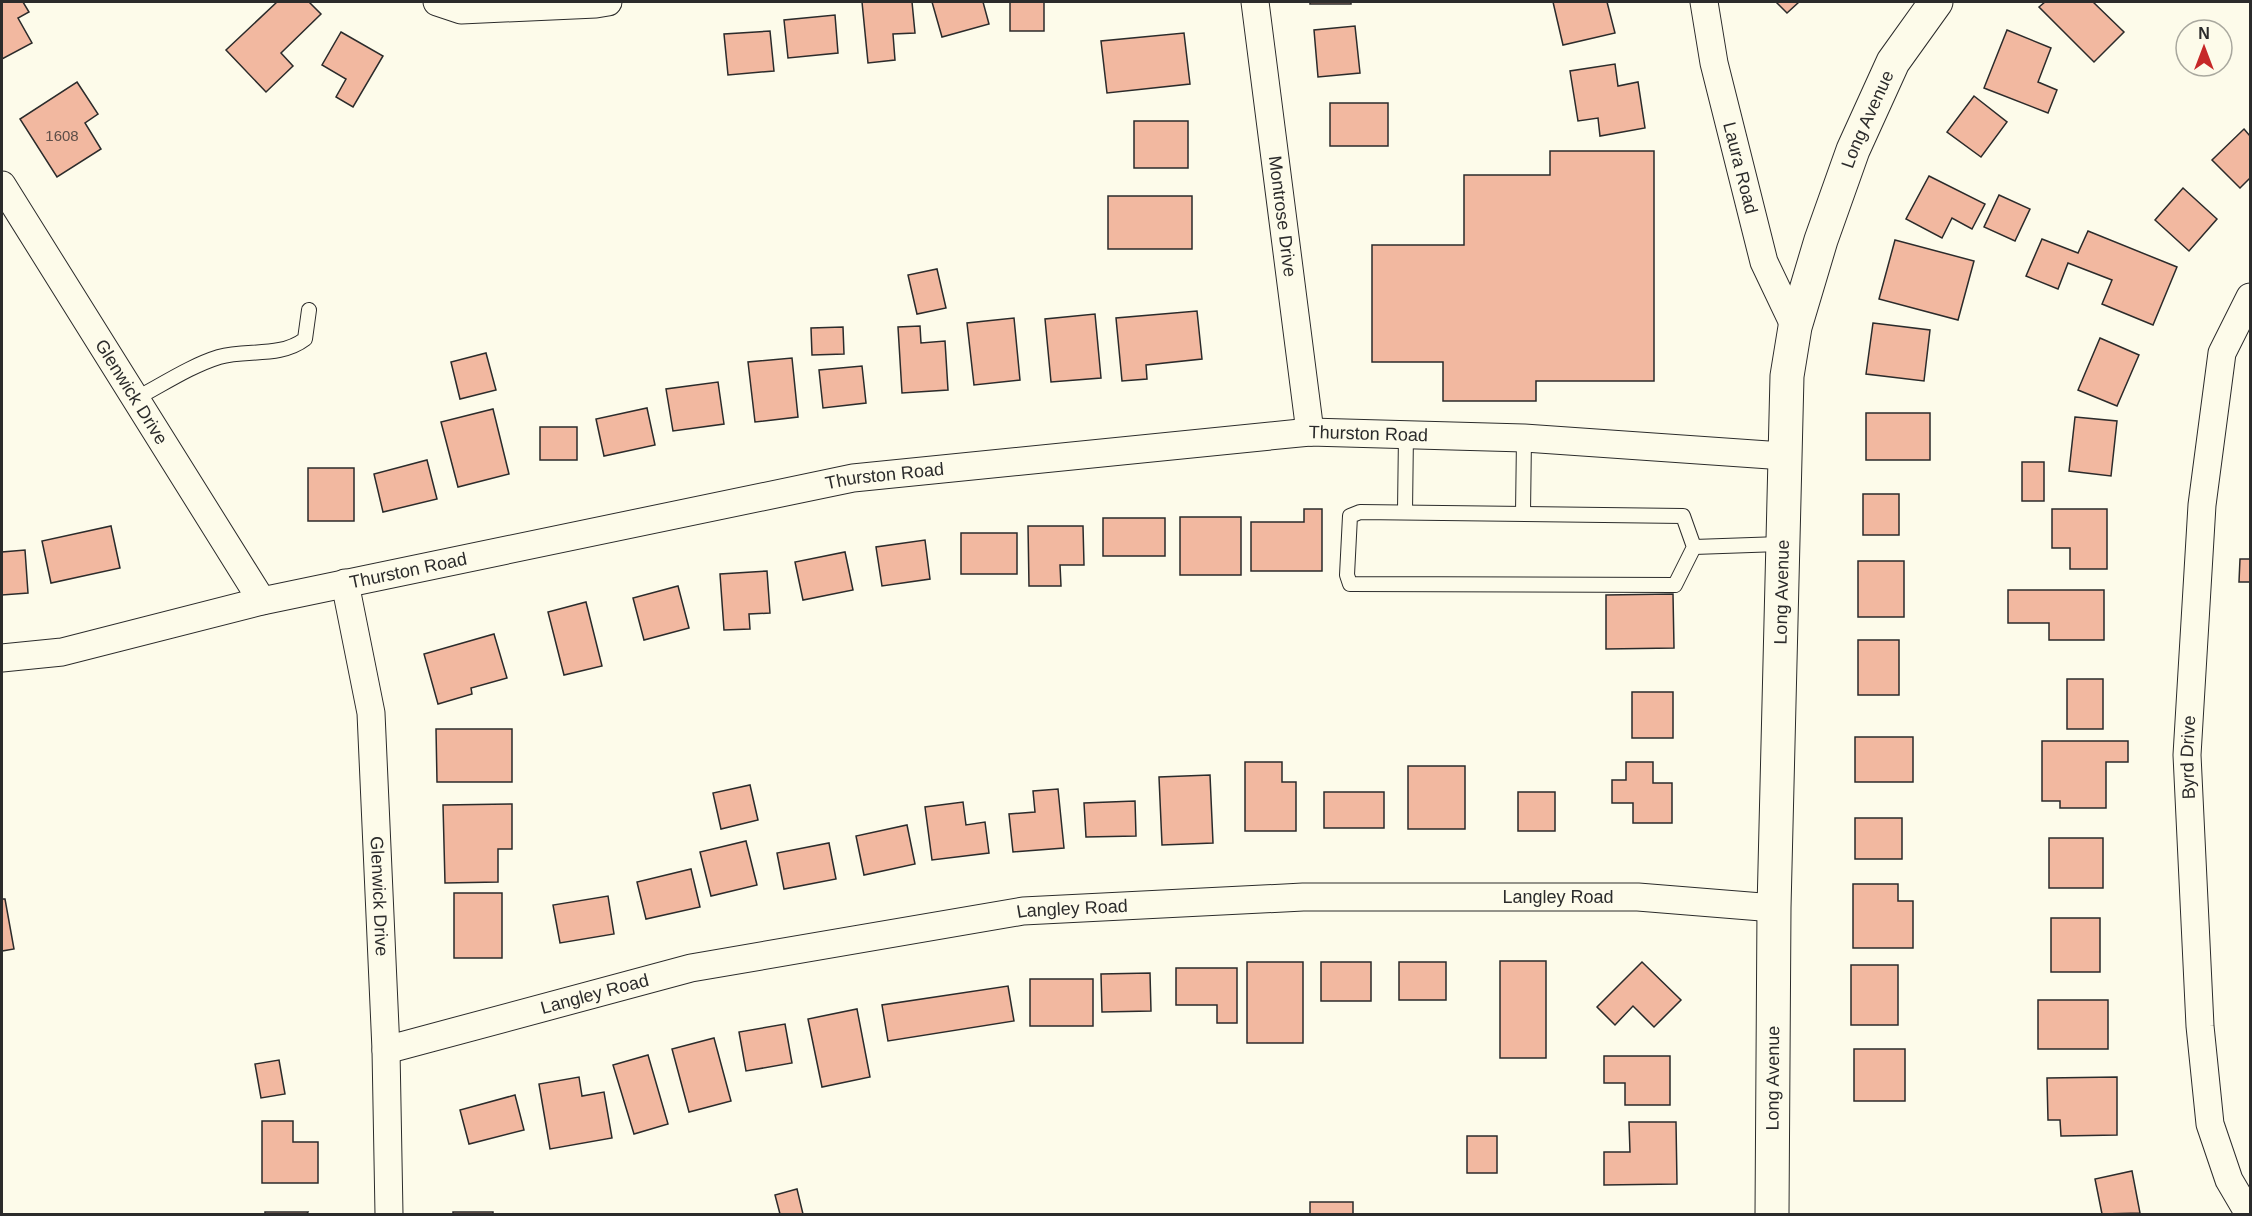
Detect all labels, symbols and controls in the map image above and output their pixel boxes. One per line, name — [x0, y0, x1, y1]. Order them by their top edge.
north arrow — [2174, 18, 2234, 78]
text: N — [2198, 25, 2210, 42]
street label: Long Avenue — [1837, 67, 1898, 171]
street label: Laura Road — [1719, 120, 1762, 216]
house number: 1608 — [45, 127, 79, 144]
street label: Montrose Drive — [1265, 154, 1300, 278]
street label: Glenwick Drive — [91, 336, 172, 448]
street label: Thurston Road — [1308, 422, 1428, 445]
street label: Thurston Road — [824, 459, 945, 493]
street label: Long Avenue — [1770, 539, 1793, 645]
street label: Thurston Road — [348, 549, 469, 593]
street label: Byrd Drive — [2177, 715, 2199, 800]
street label: Glenwick Drive — [366, 836, 392, 957]
street label: Langley Road — [1502, 887, 1614, 907]
street label: Langley Road — [1015, 896, 1128, 922]
street label: Langley Road — [538, 970, 651, 1018]
street label: Long Avenue — [1763, 1026, 1783, 1130]

